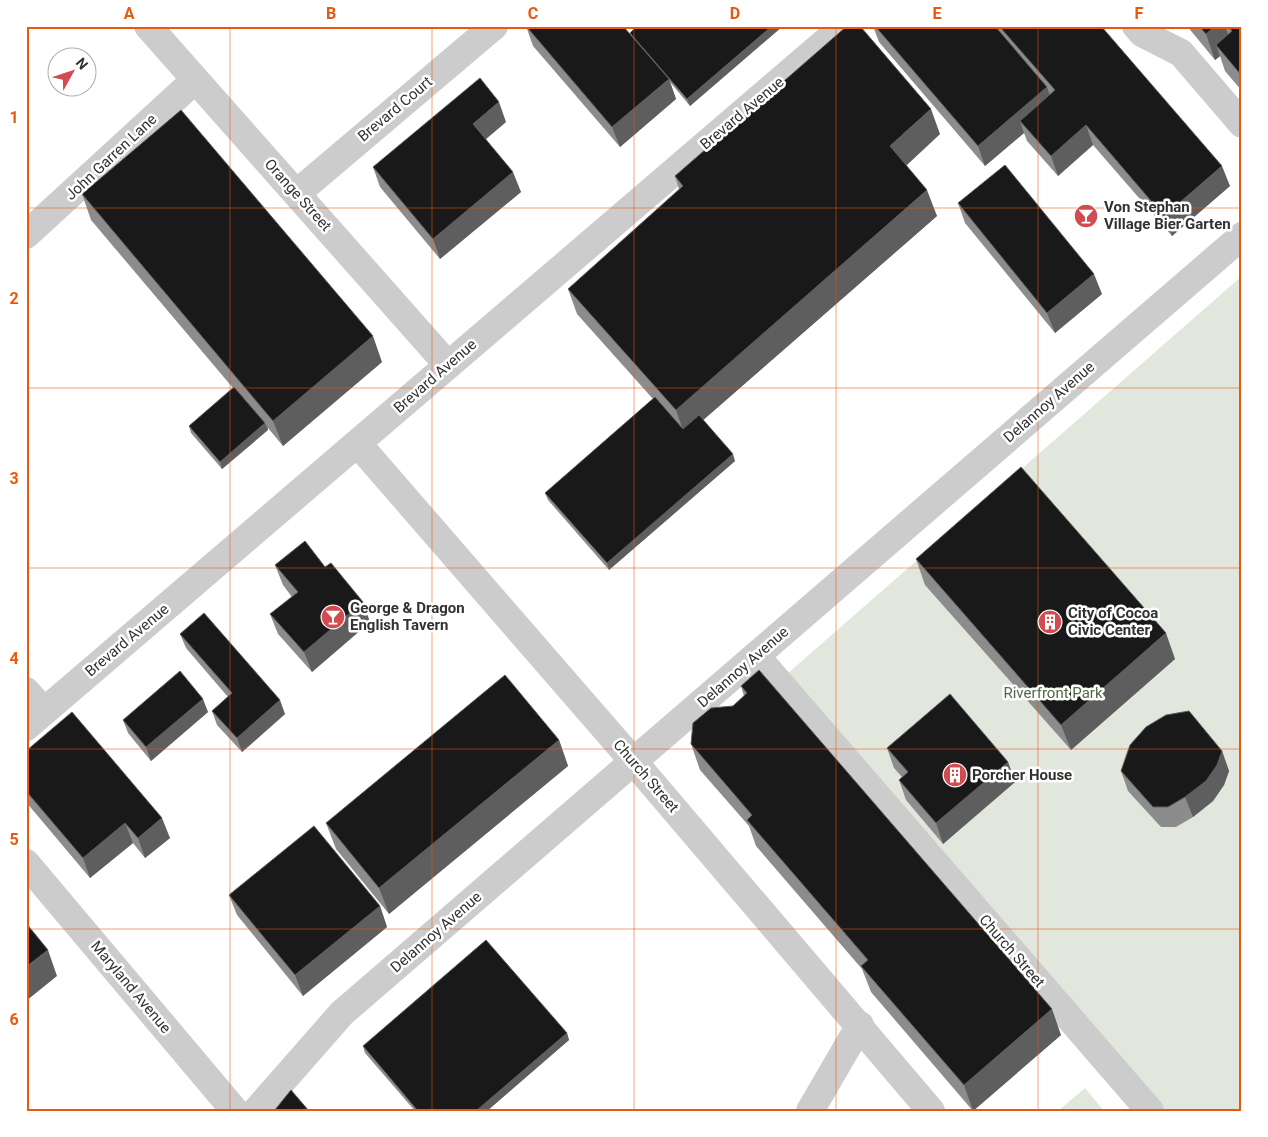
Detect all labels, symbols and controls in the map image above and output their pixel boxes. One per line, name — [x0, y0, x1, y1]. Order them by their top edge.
text: A — [124, 4, 135, 23]
text: B — [326, 4, 336, 23]
text: C — [528, 4, 538, 23]
text: D — [730, 4, 740, 23]
text: E — [933, 4, 942, 23]
text: F — [1135, 4, 1144, 23]
north arrow — [48, 48, 98, 98]
text: N — [73, 55, 91, 73]
street label: Brevard Court — [354, 73, 436, 145]
street label: Brevard Avenue — [697, 73, 788, 153]
text: 1 — [9, 108, 19, 127]
street label: John Garren Lane — [62, 110, 160, 204]
street label: Orange Street — [261, 155, 335, 235]
place label: Von Stephan Village Bier Garten — [1104, 198, 1231, 233]
bar icon: Von Stephan Village Bier Garten — [1073, 203, 1099, 229]
text: 2 — [9, 289, 19, 308]
street label: Brevard Avenue — [390, 335, 480, 417]
street label: Delannoy Avenue — [1000, 358, 1098, 446]
text: 3 — [9, 469, 19, 488]
place label: George & Dragon English Tavern — [350, 599, 465, 634]
street label: Brevard Avenue — [82, 600, 173, 680]
bar icon: George & Dragon English Tavern — [320, 604, 346, 630]
place label: City of Cocoa Civic Center — [1068, 604, 1158, 639]
building icon: City of Cocoa Civic Center — [1037, 609, 1063, 635]
street label: Delannoy Avenue — [694, 623, 792, 711]
text: 4 — [9, 649, 19, 668]
park label: Riverfront Park — [1003, 684, 1103, 702]
street label: Church Street — [609, 736, 683, 816]
building icon: Porcher House — [942, 762, 968, 788]
place label: Porcher House — [972, 766, 1072, 784]
text: 5 — [9, 830, 19, 849]
street label: Delannoy Avenue — [387, 888, 485, 976]
street label: Church Street — [975, 911, 1049, 991]
street label: Maryland Avenue — [87, 937, 175, 1037]
text: 6 — [9, 1010, 19, 1029]

